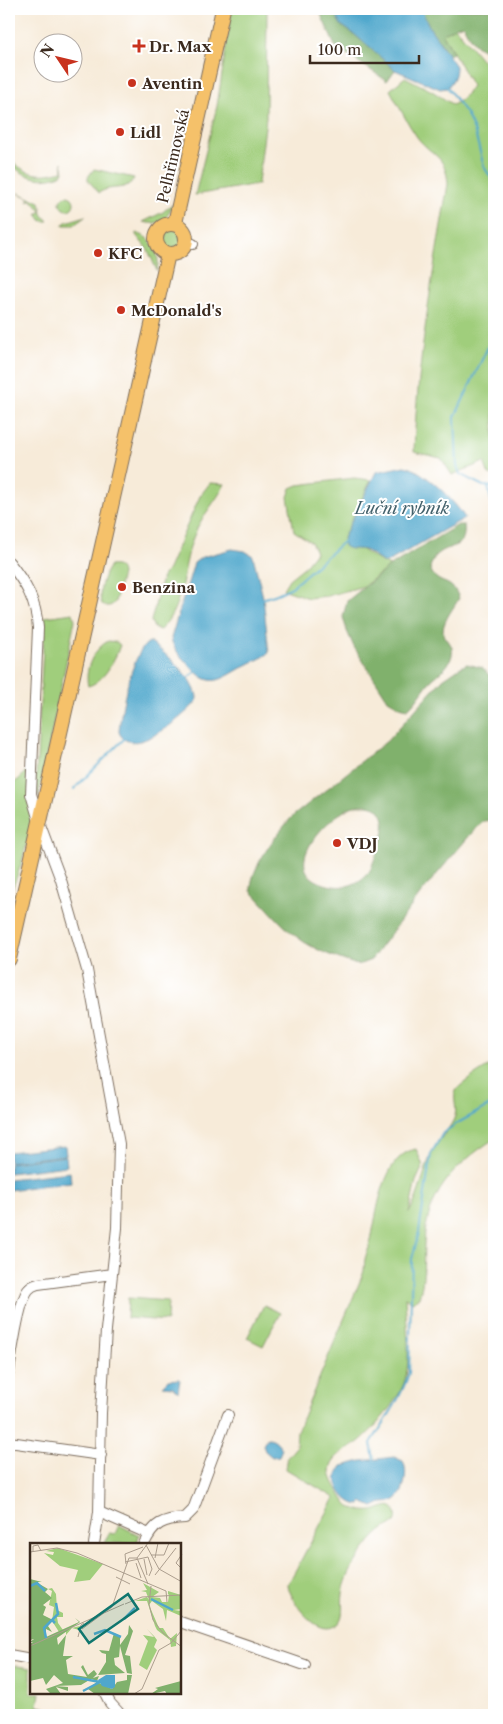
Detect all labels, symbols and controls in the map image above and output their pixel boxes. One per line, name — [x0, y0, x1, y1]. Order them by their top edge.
north arrow — [32, 32, 82, 82]
scale bar — [310, 32, 419, 64]
place label: Dr. Max — [149, 37, 211, 56]
text: N — [36, 40, 58, 61]
marker: Dr. Max — [133, 40, 145, 52]
text: 100 m — [318, 40, 361, 59]
place label: Aventin — [141, 74, 203, 93]
marker: Aventin — [126, 77, 138, 89]
street label: Pelhřimovská — [153, 107, 193, 205]
place label: Lidl — [130, 123, 161, 142]
marker: Lidl — [114, 126, 126, 138]
place label: KFC — [108, 244, 142, 263]
marker: KFC — [92, 247, 104, 259]
place label: McDonald's — [131, 301, 222, 320]
marker: McDonald's — [115, 304, 127, 316]
water label: Luční rybník — [353, 498, 450, 518]
place label: Benzina — [132, 578, 196, 597]
marker: Benzina — [116, 581, 128, 593]
place label: VDJ — [346, 834, 378, 853]
marker: VDJ — [331, 837, 343, 849]
inset map — [30, 1543, 181, 1694]

